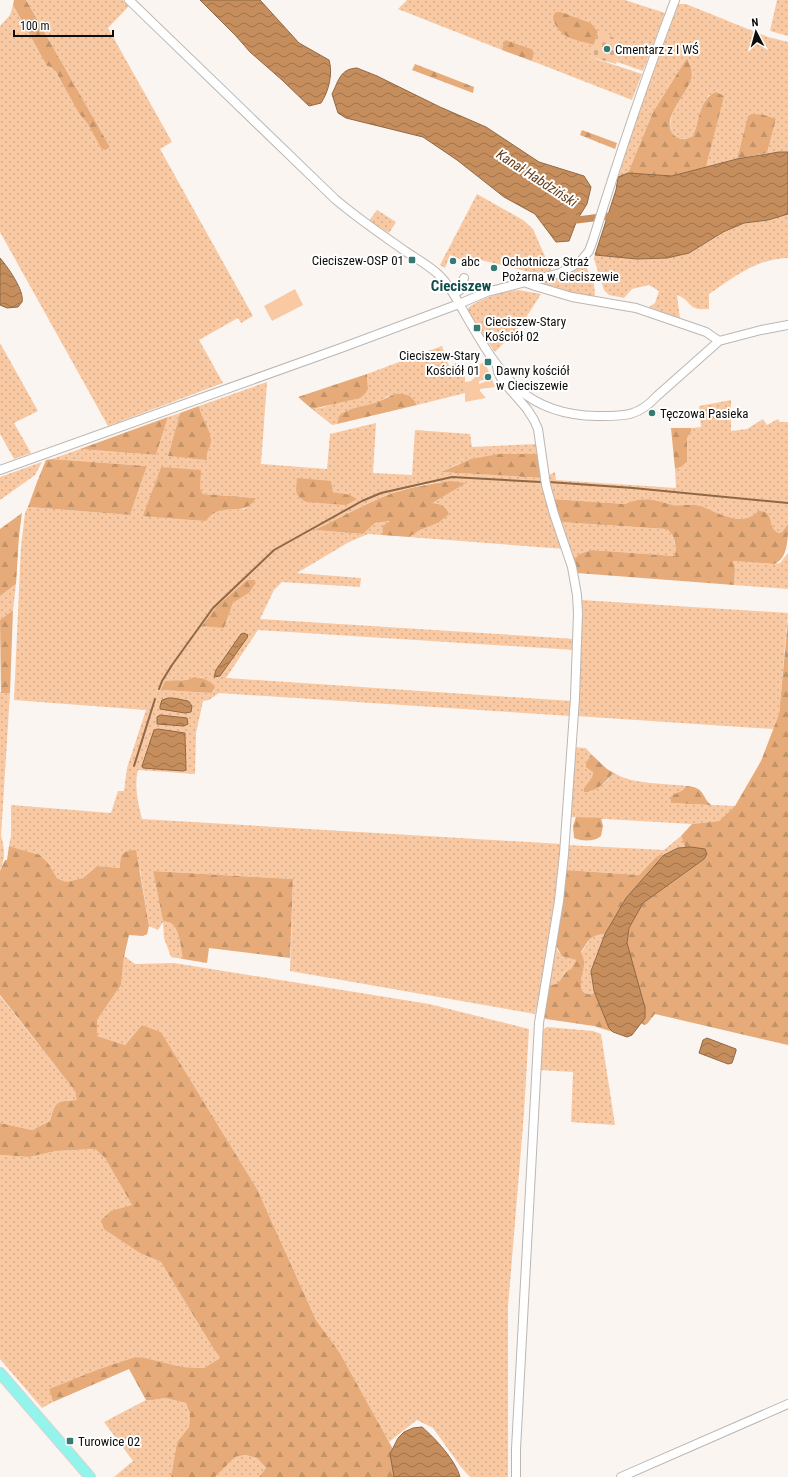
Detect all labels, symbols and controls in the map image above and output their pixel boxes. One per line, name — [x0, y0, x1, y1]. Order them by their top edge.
scale bar — [14, 12, 113, 38]
north arrow — [736, 12, 776, 52]
text: N — [751, 16, 759, 29]
text: 100 m — [20, 19, 50, 33]
place label: Cmentarz z I WŚ — [615, 42, 699, 57]
marker: Cmentarz z I WŚ — [602, 44, 612, 54]
water label: Kanał Habdziński — [494, 146, 581, 211]
place label: Cieciszew-OSP 01 — [312, 253, 404, 268]
place label: abc — [461, 254, 480, 269]
place label: Ochotnicza Straż Pożarna w Cieciszewie — [502, 254, 619, 284]
marker: Cieciszew-OSP 01 — [407, 255, 417, 265]
marker: abc — [448, 256, 458, 266]
marker: Ochotnicza Straż Pożarna w Cieciszewie — [489, 263, 499, 273]
district label: Cieciszew — [431, 277, 492, 295]
place label: Cieciszew-Stary Kościół 02 — [485, 314, 567, 344]
marker: Cieciszew-Stary Kościół 02 — [472, 323, 482, 333]
place label: Cieciszew-Stary Kościół 01 — [399, 348, 481, 378]
marker: Cieciszew-Stary Kościół 01 — [483, 357, 493, 367]
place label: Dawny kościół w Cieciszewie — [496, 363, 570, 393]
marker: Dawny kościół w Cieciszewie — [483, 372, 493, 382]
place label: Tęczowa Pasieka — [660, 406, 748, 421]
marker: Tęczowa Pasieka — [647, 408, 657, 418]
place label: Turowice 02 — [78, 1434, 140, 1449]
marker: Turowice 02 — [65, 1436, 75, 1446]

